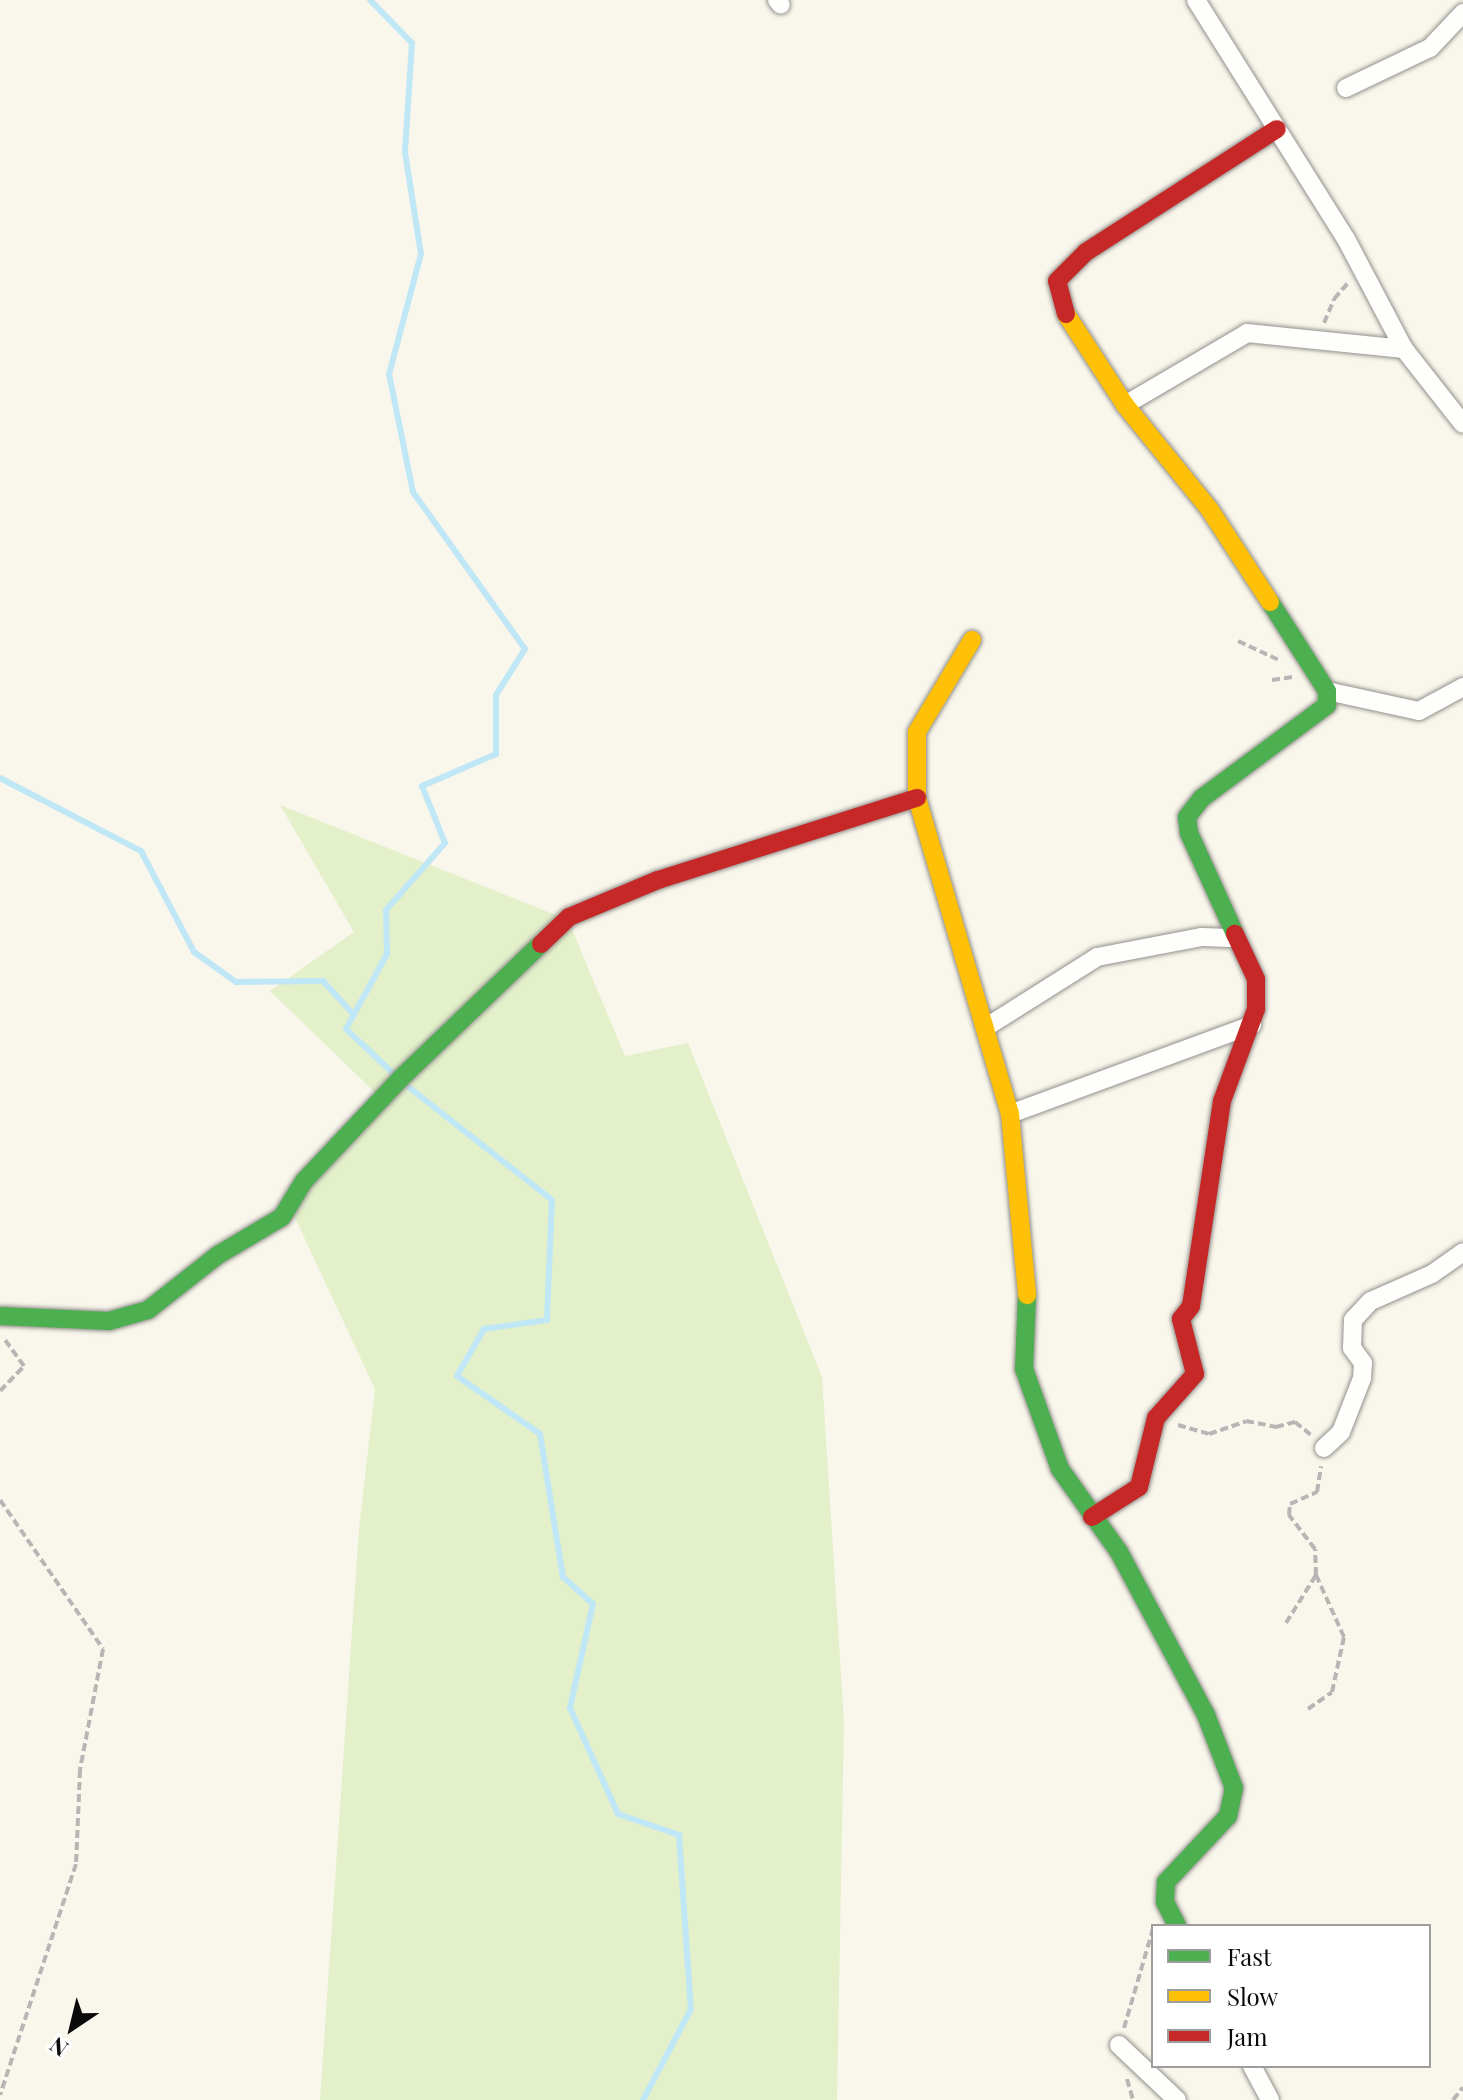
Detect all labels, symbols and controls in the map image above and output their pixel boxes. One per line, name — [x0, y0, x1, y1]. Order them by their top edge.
legend — [1151, 1924, 1431, 2068]
text: Fast — [1227, 1940, 1272, 1972]
text: Slow — [1227, 1980, 1278, 2012]
north arrow — [32, 1988, 112, 2068]
text: Jam — [1227, 2020, 1268, 2052]
text: N — [43, 2031, 73, 2065]

